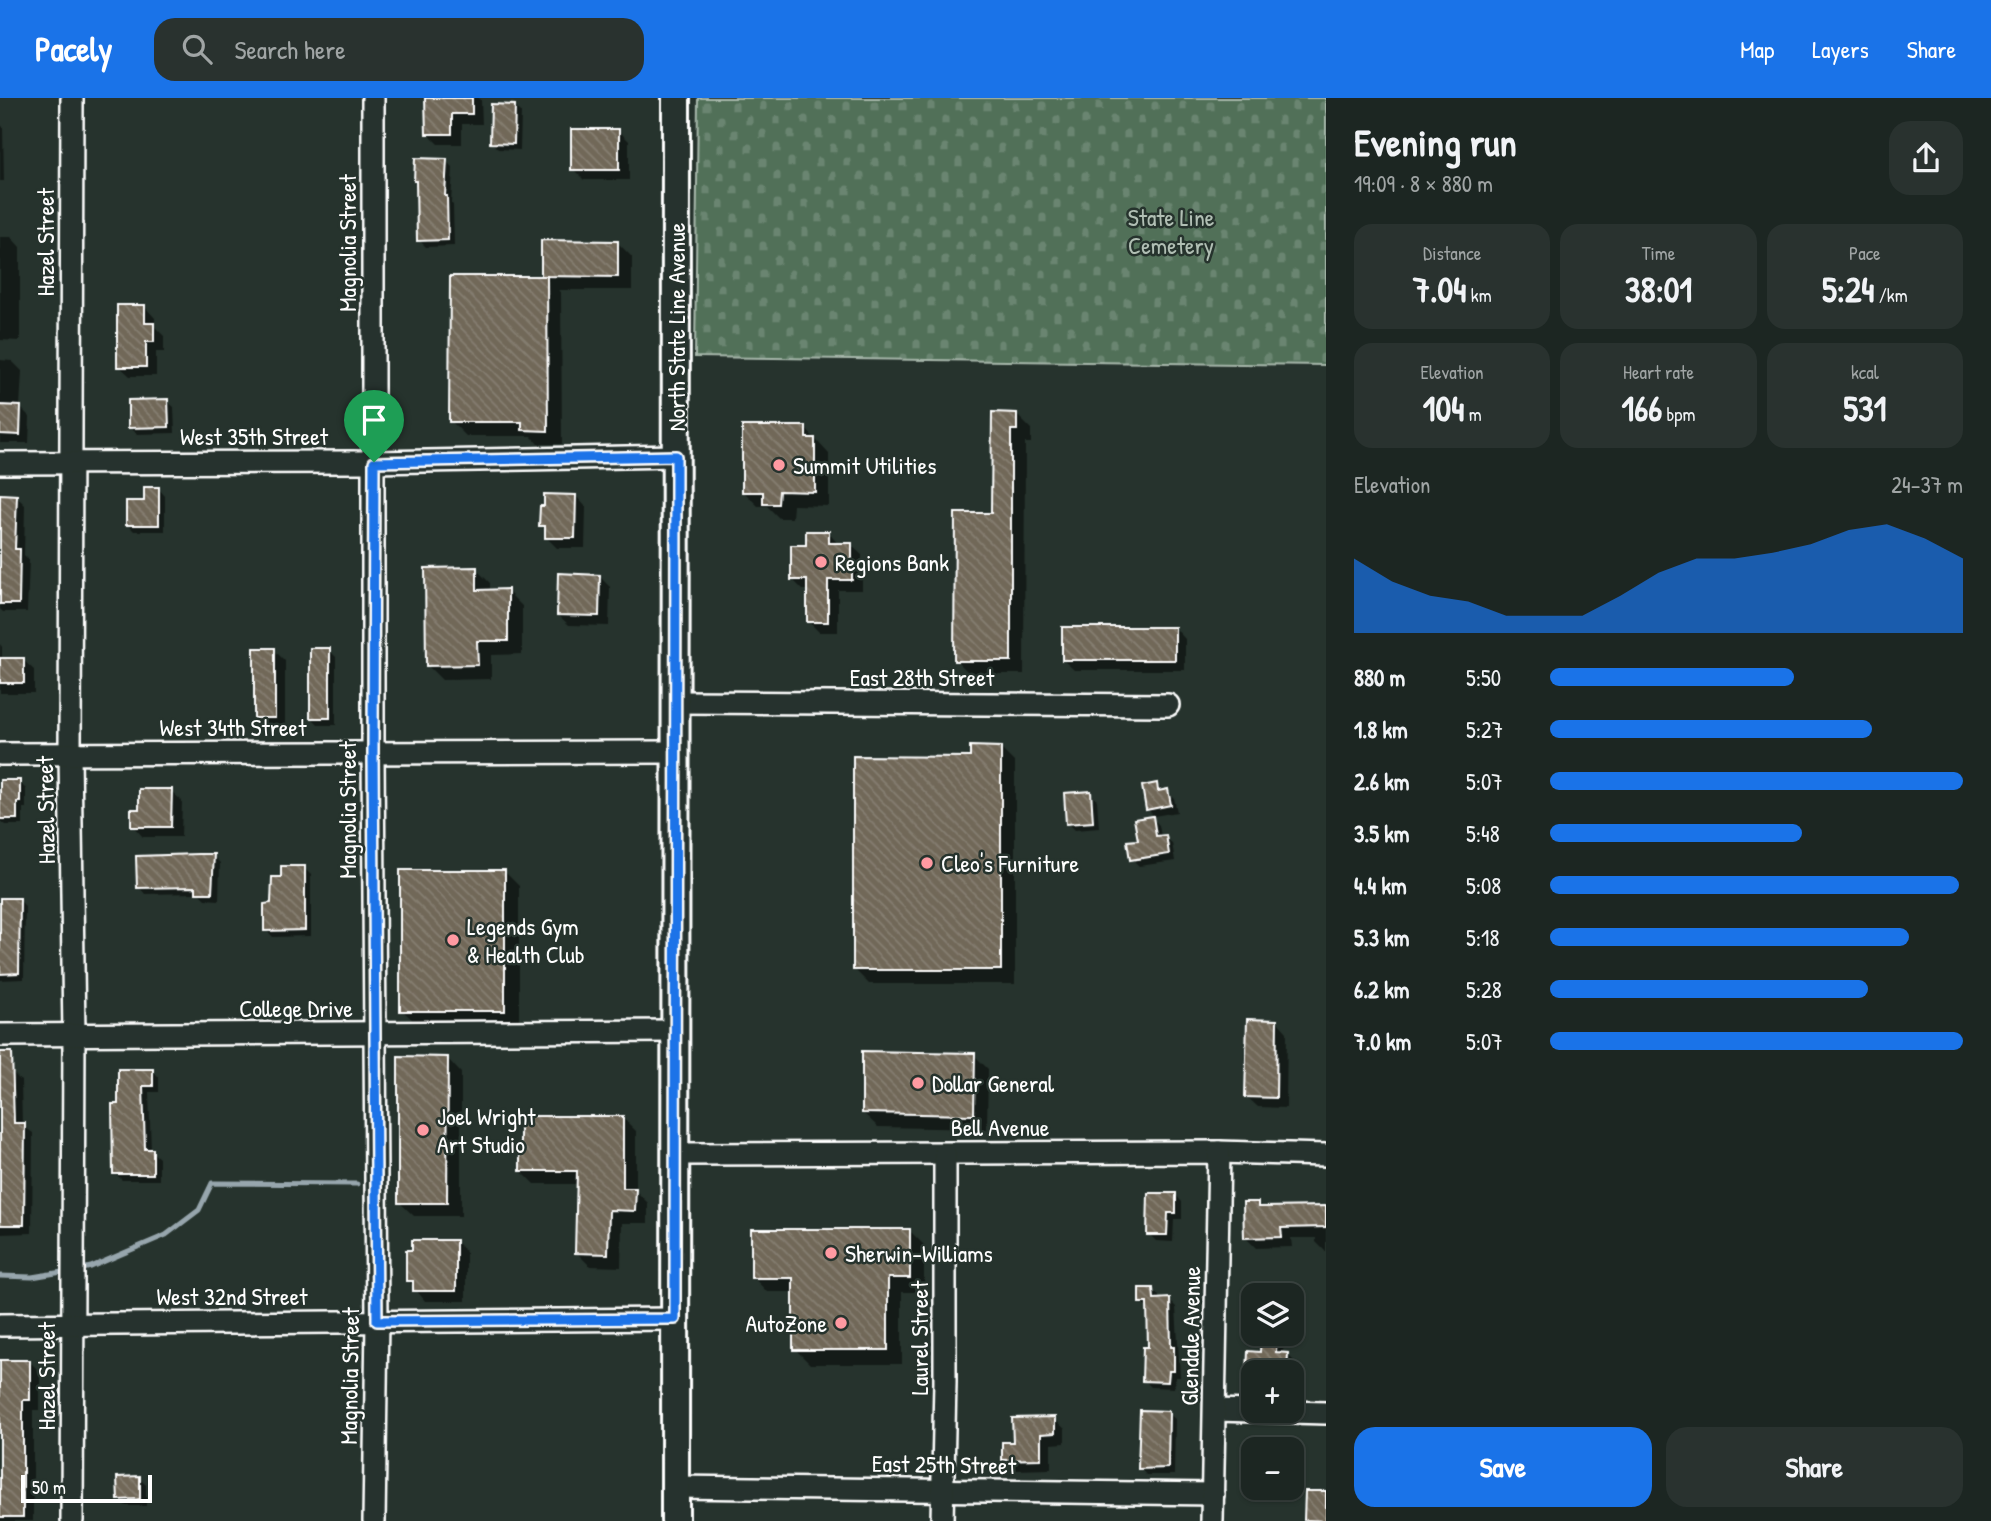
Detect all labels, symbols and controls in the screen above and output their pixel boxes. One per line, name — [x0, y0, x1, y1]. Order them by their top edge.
search box — [154, 18, 644, 81]
text: Pacely — [35, 27, 112, 71]
icon: search — [178, 30, 216, 68]
text: Search here — [234, 32, 346, 67]
text: Map — [1740, 33, 1774, 65]
text: Layers — [1812, 33, 1869, 65]
text: Share — [1907, 33, 1956, 65]
text: Evening run — [1354, 116, 1517, 168]
button: share — [1889, 121, 1963, 195]
text: 19:09 · 8 × 880 m — [1354, 168, 1493, 199]
street label: Magnolia Street — [331, 174, 363, 312]
street label: Hazel Street — [29, 187, 61, 296]
park label: State Line Cemetery — [1128, 201, 1215, 261]
street label: North State Line Avenue — [660, 222, 692, 431]
text: Distance — [1423, 240, 1481, 266]
text: Time — [1642, 240, 1675, 266]
text: Pace — [1849, 240, 1881, 266]
text: 7.04 — [1413, 266, 1466, 313]
text: 38:01 — [1625, 266, 1692, 313]
text: 5:24 — [1822, 266, 1874, 313]
text: km — [1466, 282, 1492, 308]
text: /km — [1874, 282, 1908, 308]
text: Elevation — [1421, 359, 1484, 385]
text: Heart rate — [1623, 359, 1694, 385]
text: kcal — [1851, 359, 1879, 385]
text: 104 — [1423, 385, 1464, 432]
text: 166 — [1622, 385, 1662, 432]
text: 531 — [1843, 385, 1886, 432]
pin — [344, 390, 404, 462]
icon: arrive — [355, 401, 393, 439]
text: m — [1464, 401, 1482, 427]
text: bpm — [1662, 401, 1695, 427]
street label: West 35th Street — [180, 420, 329, 452]
place label: Summit Utilities — [793, 449, 936, 481]
marker: Summit Utilities — [771, 457, 787, 473]
text: Elevation — [1354, 469, 1430, 500]
text: 24–37 m — [1891, 469, 1963, 500]
place label: Regions Bank — [835, 546, 949, 578]
marker: Regions Bank — [813, 554, 829, 570]
street label: East 28th Street — [850, 661, 995, 693]
text: 880 m — [1354, 662, 1405, 693]
text: 5:50 — [1466, 662, 1501, 693]
street label: West 34th Street — [160, 711, 307, 743]
text: 1.8 km — [1354, 714, 1408, 745]
text: 5:27 — [1466, 714, 1503, 745]
street label: Magnolia Street — [331, 741, 363, 879]
street label: Hazel Street — [28, 755, 62, 864]
text: 2.6 km — [1354, 766, 1409, 797]
text: 5:07 — [1466, 766, 1503, 797]
text: 3.5 km — [1354, 818, 1409, 849]
text: 5:48 — [1466, 818, 1500, 849]
place label: Cleo's Furniture — [941, 847, 1080, 879]
marker: Cleo's Furniture — [919, 855, 935, 871]
text: 4.4 km — [1354, 870, 1407, 901]
text: 5:08 — [1466, 870, 1501, 901]
place label: Legends Gym & Health Club — [467, 910, 585, 970]
text: 5.3 km — [1354, 922, 1409, 953]
text: 5:18 — [1466, 922, 1499, 953]
marker: Legends Gym & Health Club — [445, 932, 461, 948]
text: 6.2 km — [1354, 974, 1409, 1005]
text: 5:28 — [1466, 974, 1502, 1005]
street label: College Drive — [239, 992, 353, 1024]
text: 7.0 km — [1354, 1026, 1411, 1057]
text: 5:07 — [1466, 1026, 1503, 1057]
place label: Dollar General — [932, 1067, 1055, 1099]
marker: Dollar General — [910, 1075, 926, 1091]
place label: Joel Wright Art Studio — [437, 1100, 536, 1160]
street label: Bell Avenue — [951, 1111, 1050, 1143]
marker: Joel Wright Art Studio — [415, 1122, 431, 1138]
place label: Sherwin-Williams — [845, 1237, 993, 1269]
marker: Sherwin-Williams — [823, 1245, 839, 1261]
street label: Glendale Avenue — [1173, 1266, 1207, 1406]
street label: West 32nd Street — [157, 1280, 308, 1312]
street label: Laurel Street — [903, 1280, 935, 1395]
map controls — [1241, 1283, 1304, 1500]
button: layers — [1241, 1283, 1304, 1346]
street label: Magnolia Street — [332, 1306, 366, 1445]
place label: AutoZone — [746, 1307, 827, 1339]
marker: AutoZone — [833, 1315, 849, 1331]
street label: Hazel Street — [30, 1321, 62, 1430]
button: + — [1241, 1360, 1304, 1423]
button: Save — [1354, 1427, 1652, 1507]
button: Share — [1666, 1427, 1963, 1507]
button: − — [1241, 1437, 1304, 1500]
street label: East 25th Street — [872, 1447, 1017, 1481]
scale bar — [21, 1472, 152, 1504]
text: 50 m — [32, 1474, 66, 1500]

